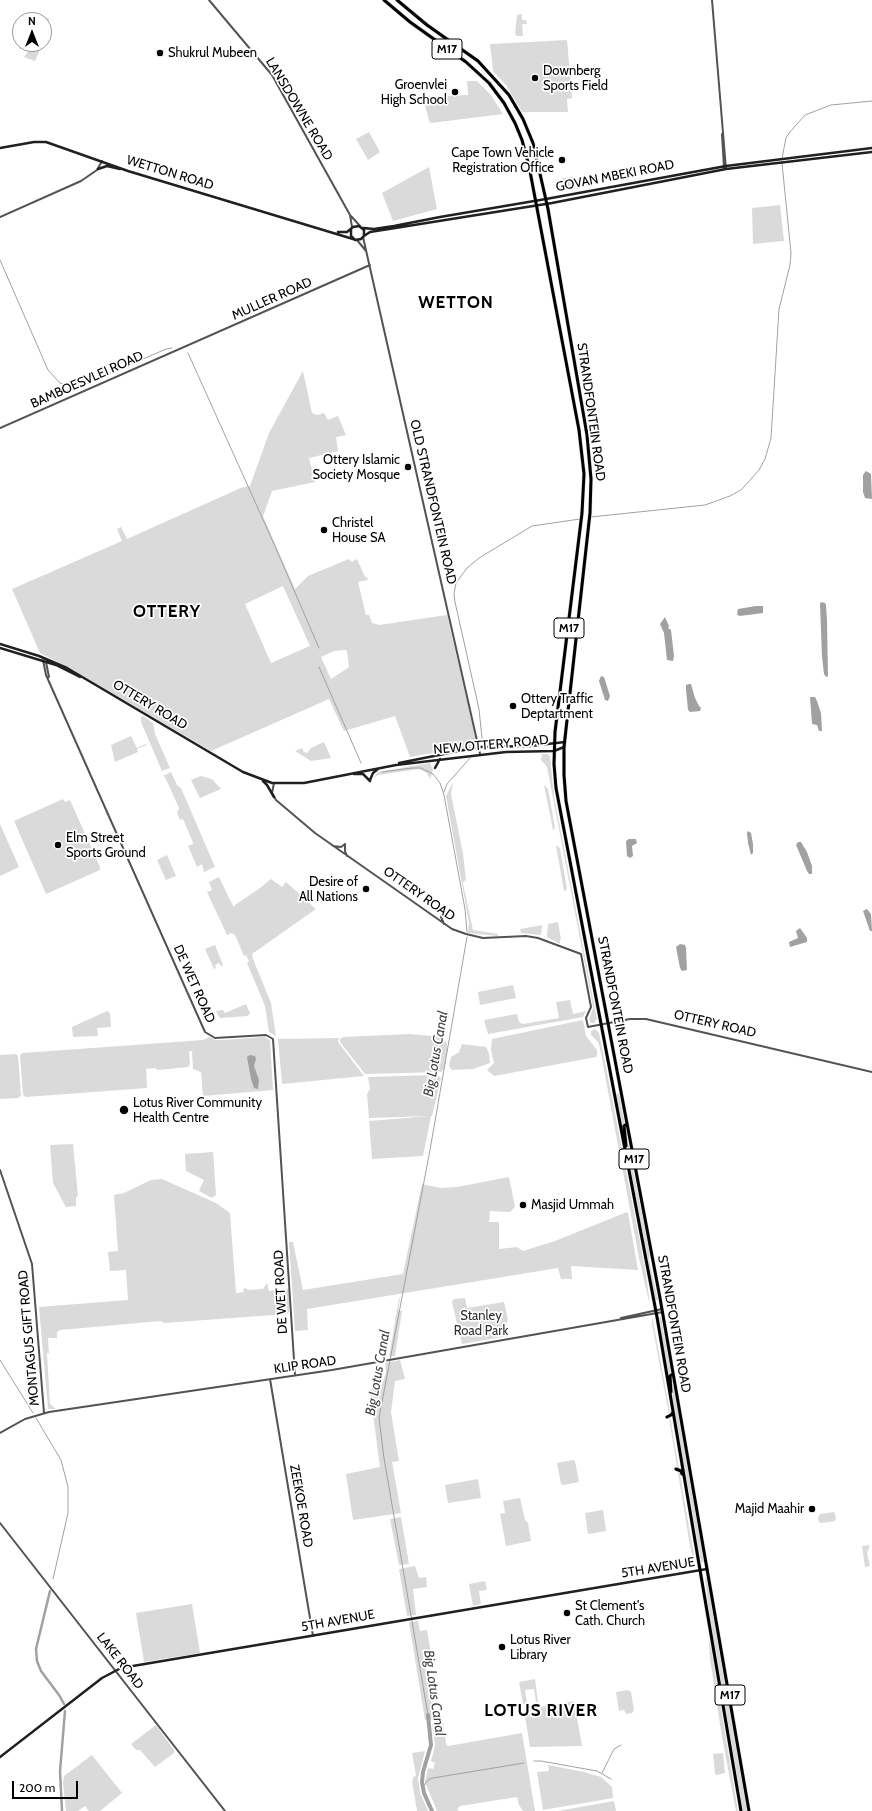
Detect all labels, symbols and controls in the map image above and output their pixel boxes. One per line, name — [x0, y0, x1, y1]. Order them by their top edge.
north arrow — [12, 12, 52, 52]
text: N — [28, 14, 36, 28]
road number: M17 — [432, 39, 462, 59]
place label: Shukrul Mubeen — [168, 45, 257, 61]
marker: Shukrul Mubeen — [155, 48, 165, 58]
street label: LANSDOWNE ROAD — [262, 55, 336, 163]
place label: Downberg Sports Field — [543, 63, 608, 94]
marker: Downberg Sports Field — [530, 73, 540, 83]
place label: Groenvlei High School — [381, 77, 447, 108]
marker: Groenvlei High School — [450, 87, 460, 97]
place label: Cape Town Vehicle Registration Office — [451, 145, 554, 176]
street label: WETTON ROAD — [125, 152, 215, 194]
marker: Cape Town Vehicle Registration Office — [557, 155, 567, 165]
street label: GOVAN MBEKI ROAD — [555, 157, 675, 195]
street label: MULLER ROAD — [230, 274, 314, 324]
district label: WETTON — [418, 293, 494, 313]
street label: STRANDFONTEIN ROAD — [574, 342, 608, 482]
street label: BAMBOESVLEI ROAD — [28, 348, 146, 412]
street label: OLD STRANDFONTEIN ROAD — [406, 418, 460, 586]
place label: Ottery Islamic Society Mosque — [312, 452, 400, 483]
marker: Ottery Islamic Society Mosque — [403, 462, 413, 472]
place label: Christel House SA — [332, 515, 386, 546]
marker: Christel House SA — [319, 525, 329, 535]
district label: OTTERY — [133, 602, 201, 622]
road number: M17 — [554, 618, 584, 638]
street label: OTTERY ROAD — [110, 677, 190, 733]
place label: Ottery Traffic Deptartment — [521, 691, 593, 722]
marker: Ottery Traffic Deptartment — [508, 701, 518, 711]
street label: NEW OTTERY ROAD — [433, 732, 549, 758]
place label: Elm Street Sports Ground — [66, 830, 146, 861]
marker: Elm Street Sports Ground — [53, 840, 63, 850]
street label: OTTERY ROAD — [380, 864, 458, 924]
place label: Desire of All Nations — [299, 874, 358, 905]
marker: Desire of All Nations — [361, 884, 371, 894]
street label: STRANDFONTEIN ROAD — [594, 935, 636, 1075]
street label: DE WET ROAD — [170, 942, 218, 1026]
street label: OTTERY ROAD — [672, 1007, 758, 1041]
water label: Big Lotus Canal — [420, 1010, 452, 1098]
place label: Lotus River Community Health Centre — [133, 1095, 262, 1126]
marker: Lotus River Community Health Centre — [118, 1104, 130, 1116]
road number: M17 — [619, 1149, 649, 1169]
place label: Masjid Ummah — [531, 1197, 614, 1213]
marker: Masjid Ummah — [518, 1200, 528, 1210]
street label: DE WET ROAD — [271, 1250, 291, 1334]
street label: STRANDFONTEIN ROAD — [654, 1254, 694, 1394]
street label: MONTAGUS GIFT ROAD — [15, 1269, 43, 1407]
park label: Stanley Road Park — [454, 1308, 508, 1339]
water label: Big Lotus Canal — [362, 1329, 394, 1417]
street label: KLIP ROAD — [273, 1353, 337, 1377]
street label: ZEEKOE ROAD — [286, 1463, 316, 1549]
place label: Majid Maahir — [735, 1501, 804, 1517]
marker: Majid Maahir — [807, 1504, 817, 1514]
street label: 5TH AVENUE — [620, 1554, 696, 1582]
place label: St Clement's Cath. Church — [575, 1598, 645, 1629]
street label: 5TH AVENUE — [300, 1607, 376, 1635]
marker: St Clement's Cath. Church — [562, 1608, 572, 1618]
street label: LAKE ROAD — [93, 1630, 147, 1692]
place label: Lotus River Library — [510, 1632, 570, 1663]
marker: Lotus River Library — [497, 1642, 507, 1652]
water label: Big Lotus Canal — [420, 1649, 448, 1737]
road number: M17 — [715, 1685, 745, 1705]
district label: LOTUS RIVER — [484, 1701, 598, 1721]
scale bar — [14, 1773, 80, 1799]
text: 200 m — [19, 1780, 55, 1795]

